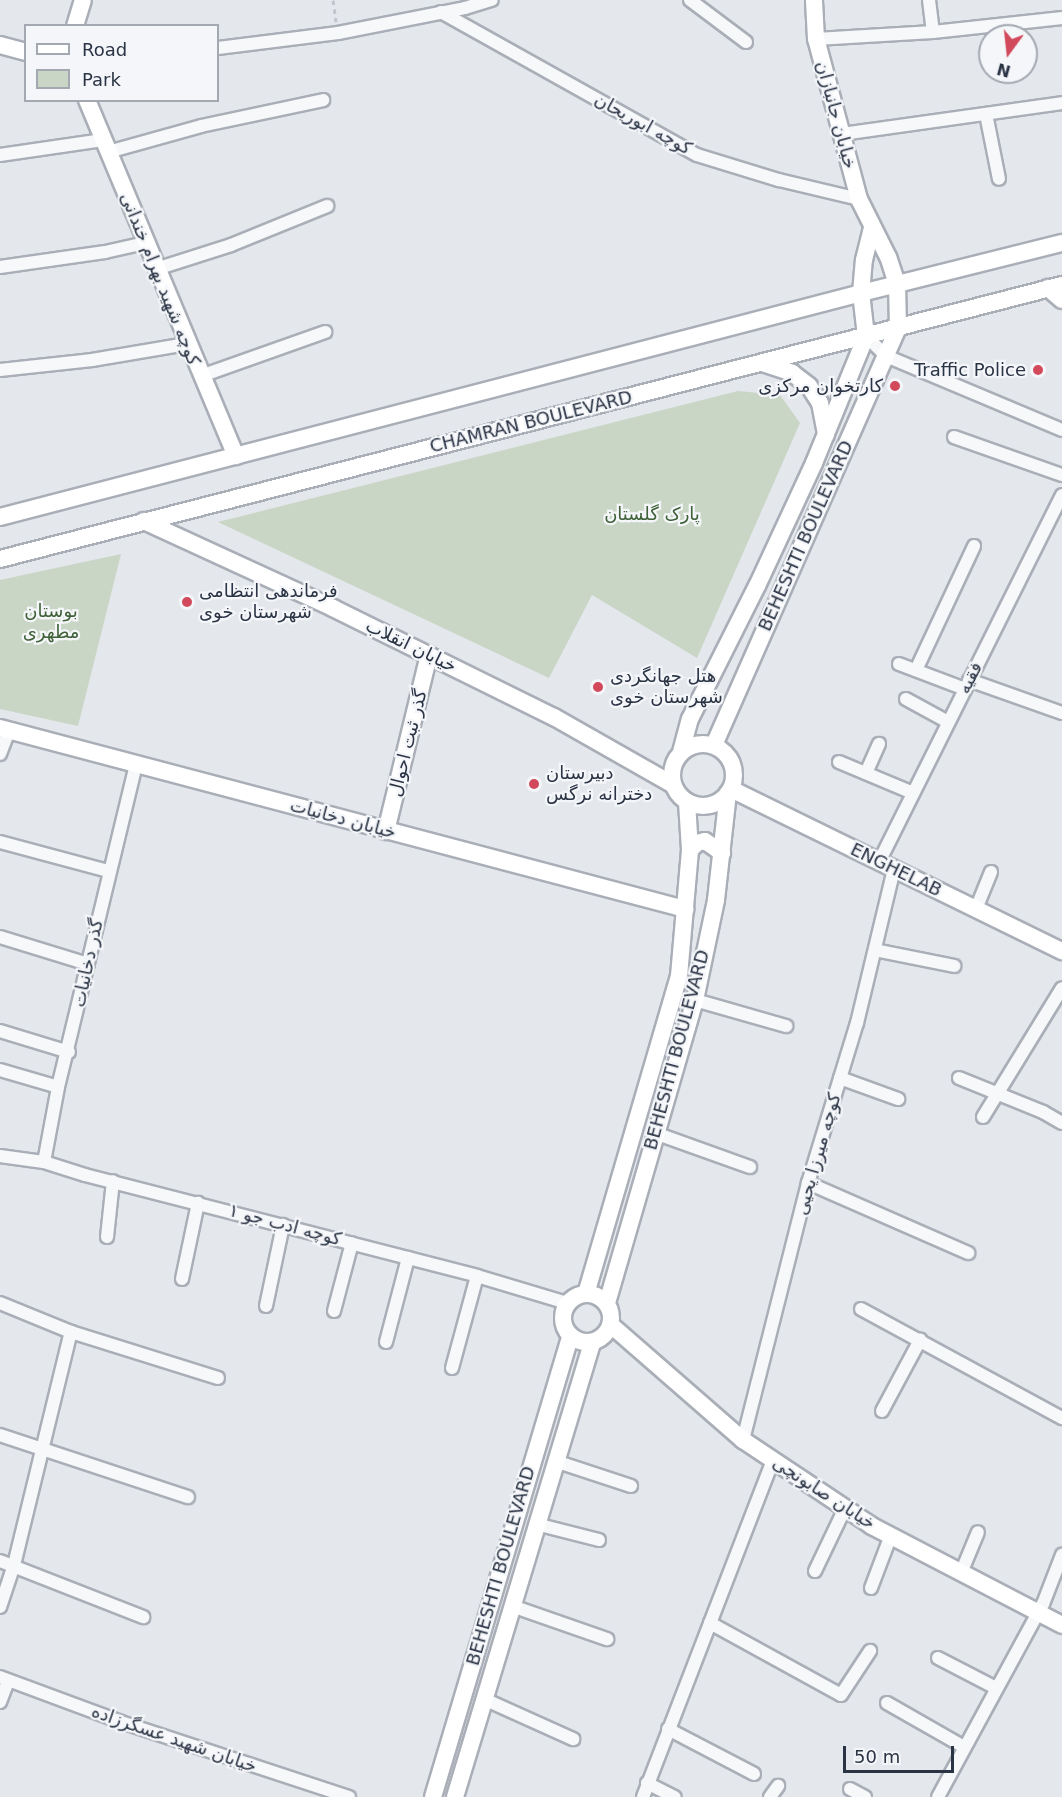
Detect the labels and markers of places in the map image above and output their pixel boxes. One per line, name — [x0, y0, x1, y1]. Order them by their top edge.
place label: Traffic Police — [914, 359, 1026, 381]
marker: Traffic Police — [1031, 363, 1045, 377]
place label: کارتخوان مرکزی — [758, 375, 883, 397]
marker: کارتخوان مرکزی — [888, 379, 902, 393]
place label: فرماندهی انتظامی شهرستان خوی — [199, 581, 338, 624]
marker: فرماندهی انتظامی شهرستان خوی — [180, 595, 194, 609]
place label: هتل جهانگردی شهرستان خوی — [610, 666, 723, 708]
marker: هتل جهانگردی شهرستان خوی — [591, 680, 605, 694]
place label: دبیرستان دخترانه نرگس — [546, 763, 652, 806]
marker: دبیرستان دخترانه نرگس — [527, 777, 541, 791]

